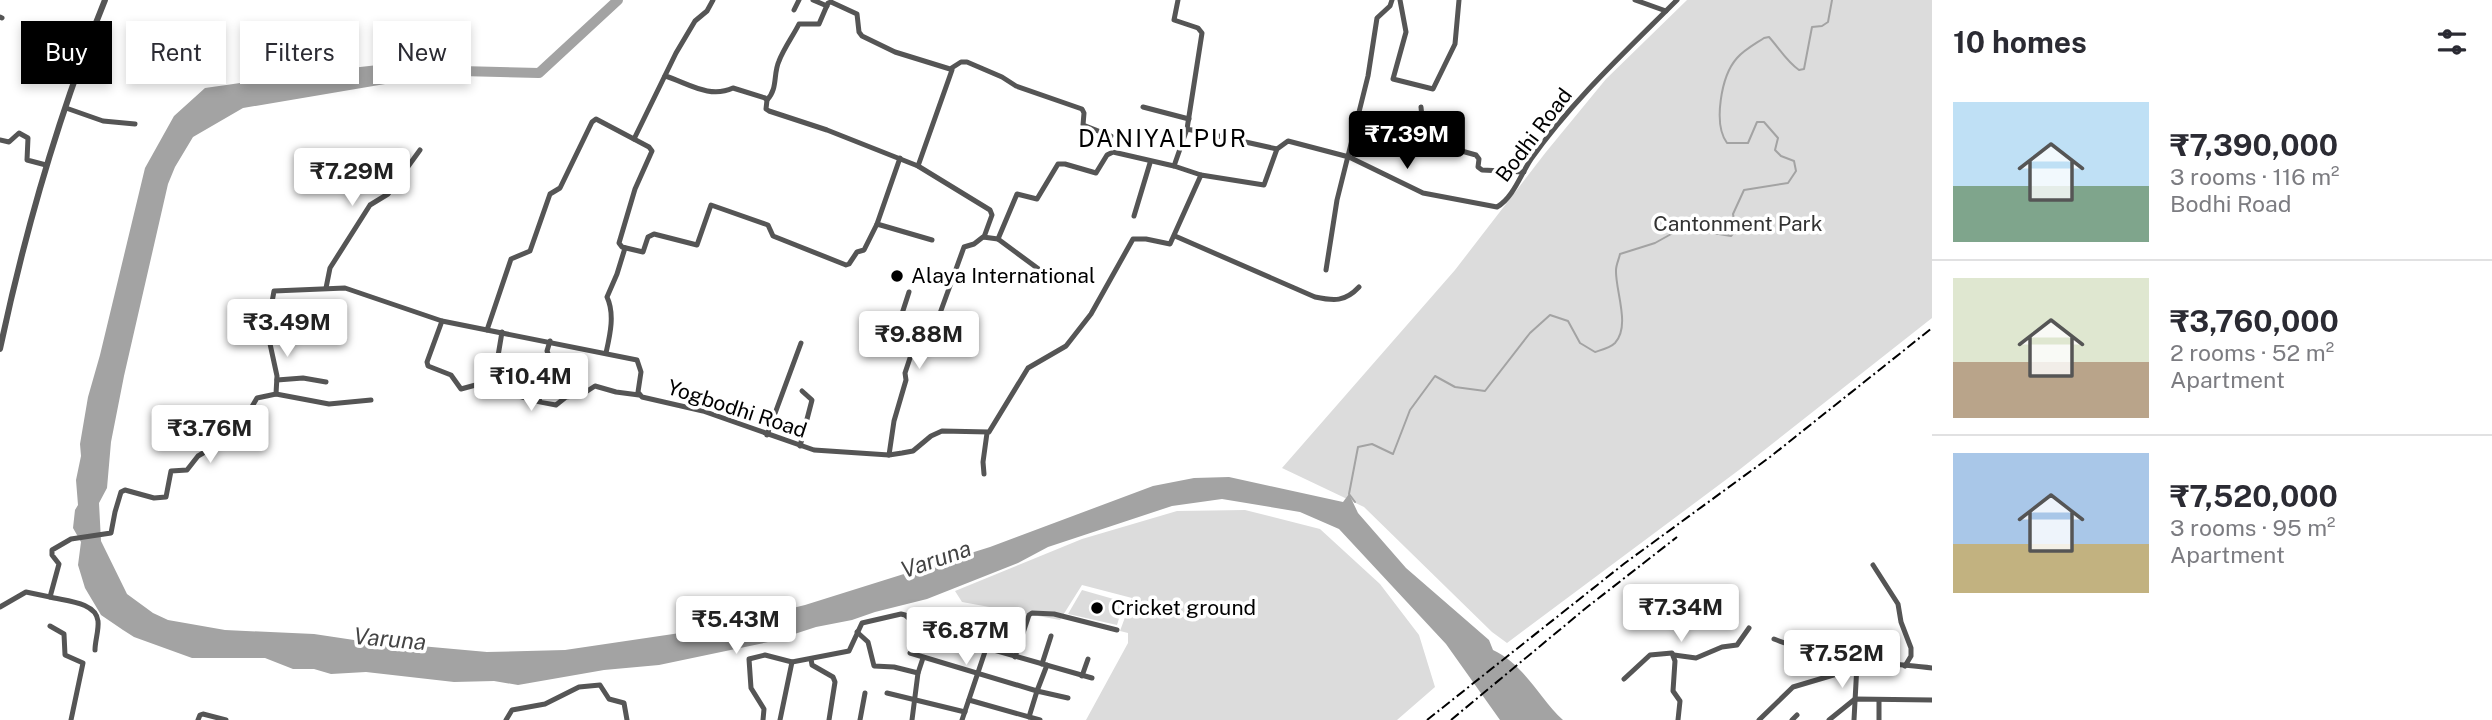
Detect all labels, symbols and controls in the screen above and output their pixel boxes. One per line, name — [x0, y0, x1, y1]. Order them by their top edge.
chip: Buy — [21, 21, 112, 84]
chip: Rent — [126, 21, 226, 84]
chip: Filters — [240, 21, 359, 84]
chip: New — [373, 21, 471, 84]
icon: filters — [2433, 23, 2471, 61]
text: 10 homes — [1953, 24, 2087, 60]
street label: Bodhi Road — [1490, 83, 1577, 186]
pin: ₹7.39M — [1350, 111, 1464, 171]
text: ₹7.39M — [1365, 120, 1449, 147]
district label: DANIYALPUR — [1078, 124, 1248, 152]
text: ₹7,390,000 — [2170, 127, 2338, 163]
icon: home — [2009, 130, 2093, 214]
pin: ₹7.29M — [295, 148, 409, 208]
text: ₹7.29M — [310, 157, 394, 184]
text: 3 rooms · 116 m² — [2170, 163, 2340, 190]
text: Bodhi Road — [2170, 190, 2291, 217]
park label: Cantonment Park — [1653, 211, 1823, 236]
place label: Alaya International — [911, 263, 1095, 288]
marker: Alaya International — [889, 268, 905, 284]
pin: ₹3.49M — [230, 300, 344, 359]
text: ₹3,760,000 — [2170, 303, 2339, 339]
icon: home — [2009, 306, 2093, 390]
text: ₹3.49M — [243, 308, 331, 335]
pin: ₹9.88M — [862, 312, 976, 371]
text: ₹9.88M — [875, 320, 963, 347]
text: 2 rooms · 52 m² — [2170, 339, 2334, 366]
pin: ₹10.4M — [474, 354, 588, 413]
text: ₹10.4M — [490, 362, 572, 389]
text: Apartment — [2170, 366, 2285, 393]
street label: Yogbodhi Road — [664, 374, 810, 443]
pin: ₹3.76M — [153, 406, 267, 465]
text: ₹3.76M — [168, 414, 252, 441]
text: ₹7,520,000 — [2170, 478, 2338, 514]
icon: home — [2009, 481, 2093, 565]
text: 3 rooms · 95 m² — [2170, 514, 2336, 541]
water label: Varuna — [897, 534, 975, 583]
text: Apartment — [2170, 541, 2285, 568]
pin: ₹7.34M — [1624, 584, 1738, 644]
text: ₹7.34M — [1639, 593, 1723, 620]
place label: Cricket ground — [1111, 595, 1256, 620]
pin: ₹5.43M — [679, 596, 793, 656]
marker: Cricket ground — [1089, 600, 1105, 616]
text: ₹5.43M — [692, 605, 780, 632]
pin: ₹6.87M — [909, 608, 1023, 667]
text: ₹6.87M — [923, 616, 1009, 643]
water label: Varuna — [353, 622, 427, 655]
pin: ₹7.52M — [1785, 630, 1899, 690]
text: ₹7.52M — [1800, 639, 1884, 666]

